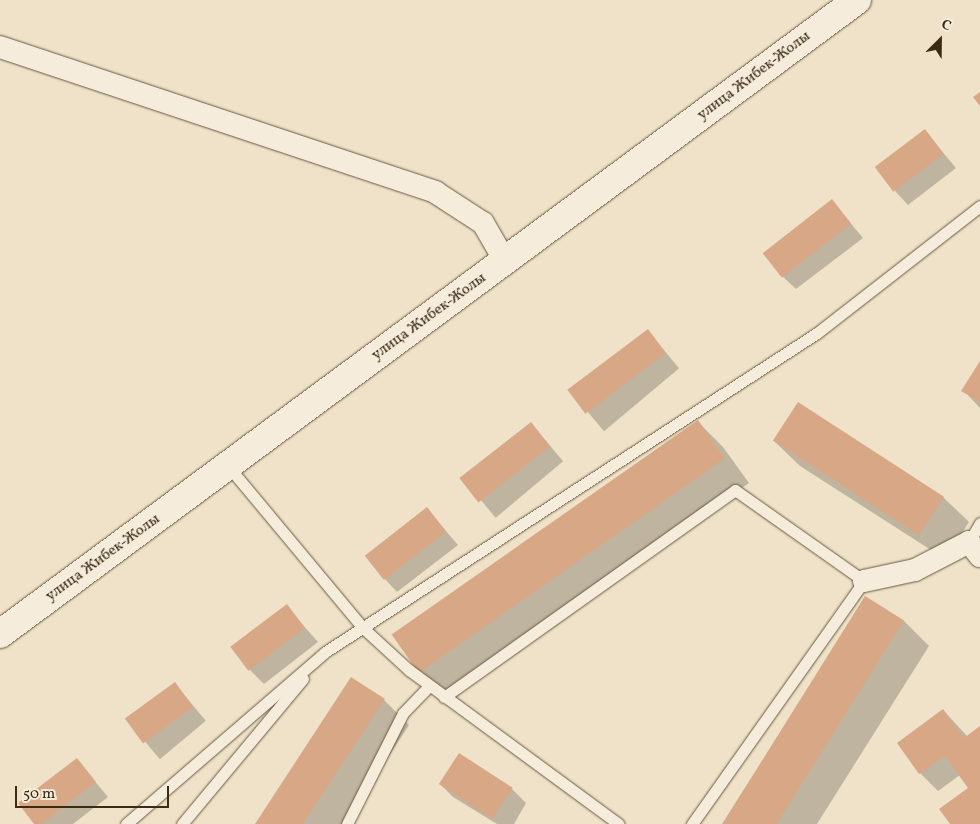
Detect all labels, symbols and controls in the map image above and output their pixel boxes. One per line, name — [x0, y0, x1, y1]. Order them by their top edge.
north arrow — [915, 15, 965, 65]
text: С — [938, 15, 954, 36]
street label: улица Жибек-Жолы — [694, 28, 814, 124]
street label: улица Жибек-Жолы — [368, 270, 490, 364]
street label: улица Жибек-Жолы — [42, 511, 164, 605]
scale bar — [18, 776, 171, 808]
text: 50 m — [23, 784, 55, 805]

